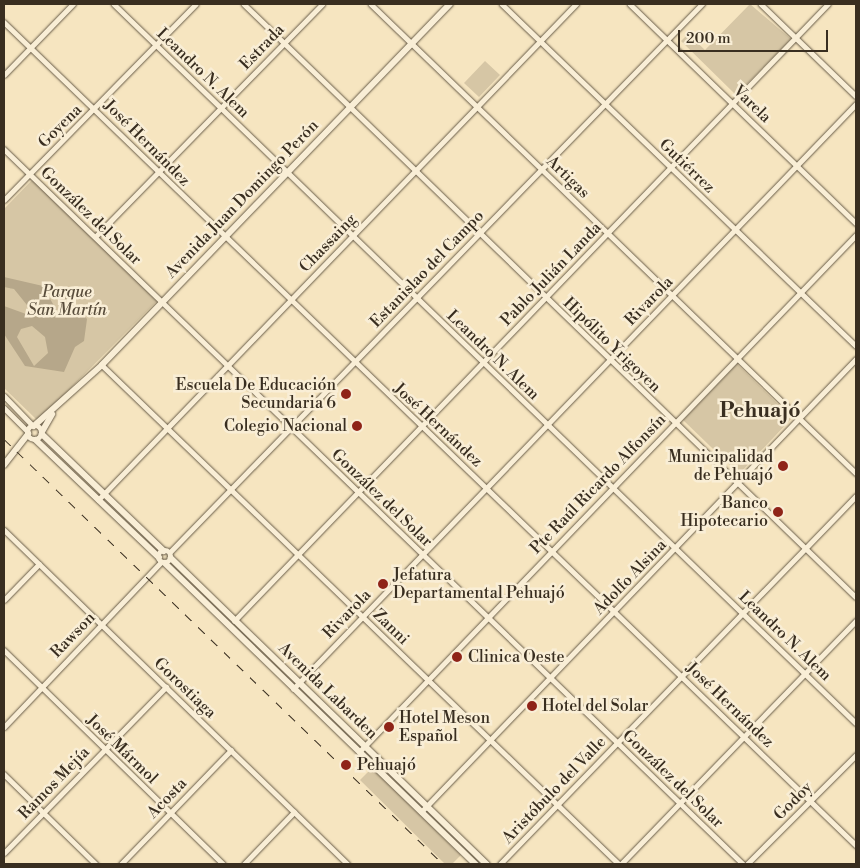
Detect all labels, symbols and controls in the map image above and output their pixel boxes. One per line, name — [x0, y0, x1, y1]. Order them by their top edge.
street label: Estrada — [236, 20, 288, 74]
scale bar — [680, 20, 830, 52]
street label: Leandro N. Alem — [153, 24, 253, 122]
text: 200 m — [686, 29, 731, 48]
street label: Varela — [729, 81, 775, 127]
street label: José Hernández — [100, 96, 194, 190]
street label: Goyena — [34, 100, 86, 152]
street label: Avenida Juan Domingo Perón — [161, 116, 323, 282]
street label: Gutiérrez — [655, 135, 719, 197]
street label: Artigas — [542, 152, 594, 202]
street label: González del Solar — [36, 163, 146, 269]
street label: Estanislao del Campo — [366, 206, 488, 332]
street label: Chassaing — [295, 210, 361, 276]
street label: Pablo Julián Landa — [497, 218, 605, 330]
street label: Rivarola — [621, 272, 677, 330]
park label: Parque San Martín — [27, 282, 107, 320]
street label: Hipólito Yrigoyen — [559, 293, 665, 397]
street label: Leandro N. Alem — [443, 306, 543, 404]
place label: Escuela De Educación Secundaria 6 — [175, 375, 336, 413]
street label: José Hernández — [390, 379, 486, 471]
marker: Escuela De Educación Secundaria 6 — [340, 388, 352, 400]
district label: Pehuajó — [720, 398, 800, 424]
street label: Pte Raúl Ricardo Alfonsín — [526, 410, 670, 558]
place label: Colegio Nacional — [224, 416, 347, 436]
marker: Colegio Nacional — [351, 420, 363, 432]
street label: González del Solar — [327, 445, 437, 551]
place label: Municipalidad de Pehuajó — [668, 447, 773, 485]
marker: Municipalidad de Pehuajó — [777, 460, 789, 472]
place label: Banco Hipotecario — [680, 493, 768, 531]
marker: Banco Hipotecario — [772, 506, 784, 518]
street label: Adolfo Alsina — [589, 535, 671, 619]
place label: Jefatura Departamental Pehuajó — [393, 565, 565, 603]
marker: Jefatura Departamental Pehuajó — [377, 578, 389, 590]
street label: Rivarola — [319, 585, 375, 643]
street label: Leandro N. Alem — [735, 587, 835, 685]
street label: Zanni — [369, 605, 413, 649]
street label: Rawson — [47, 608, 99, 662]
street label: Avenida Labarden — [274, 639, 382, 743]
place label: Clinica Oeste — [468, 647, 565, 667]
marker: Clinica Oeste — [450, 650, 464, 664]
street label: Gorostiaga — [150, 654, 220, 722]
street label: José Hernández — [682, 658, 778, 752]
place label: Hotel del Solar — [542, 696, 648, 716]
marker: Hotel del Solar — [526, 700, 538, 712]
place label: Hotel Meson Español — [399, 708, 490, 746]
street label: José Mármol — [82, 710, 162, 788]
marker: Hotel Meson Español — [383, 721, 395, 733]
street label: González del Solar — [618, 726, 728, 832]
street label: Aristóbulo del Valle — [498, 733, 610, 847]
street label: Ramos Mejía — [15, 743, 93, 823]
place label: Pehuajó — [357, 755, 416, 775]
marker: Pehuajó — [339, 758, 353, 772]
street label: Acosta — [143, 774, 191, 822]
street label: Godoy — [770, 778, 816, 824]

